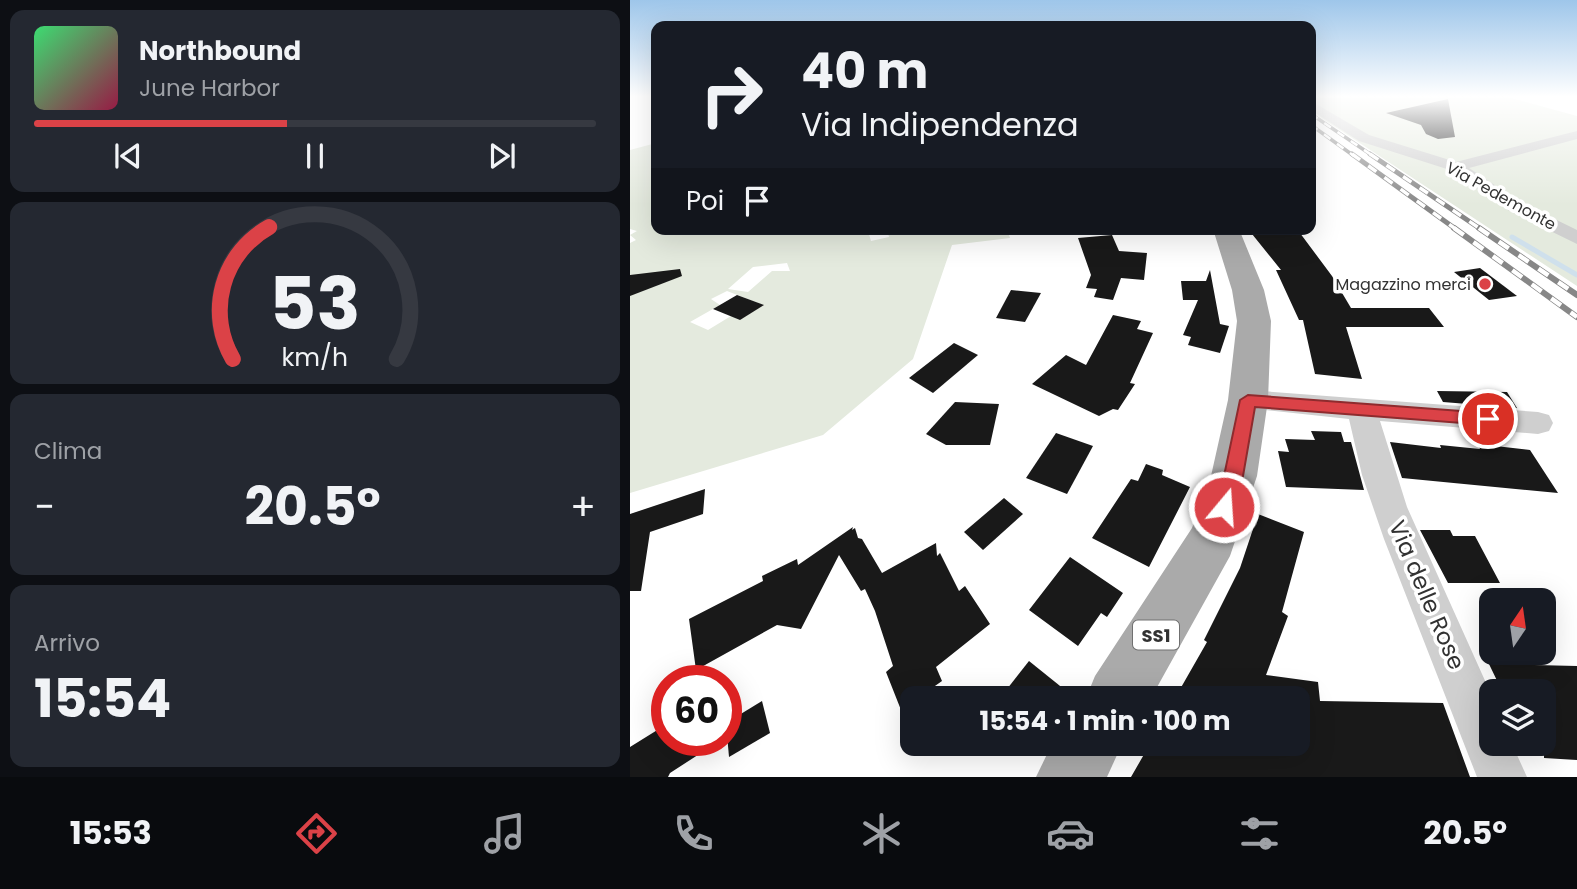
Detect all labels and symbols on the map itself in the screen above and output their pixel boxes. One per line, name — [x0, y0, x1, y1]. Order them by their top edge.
street label: Via Pedemonte — [1442, 156, 1560, 236]
place label: Magazzino merci — [1336, 273, 1471, 296]
marker: Magazzino merci — [1477, 276, 1493, 292]
pin — [1458, 389, 1518, 449]
position arrow — [1187, 470, 1261, 544]
street label: Via delle Rose — [1381, 515, 1473, 675]
north arrow — [1479, 588, 1556, 665]
road number: SS1 — [1133, 620, 1179, 650]
speed limit sign: 60 — [651, 665, 742, 756]

